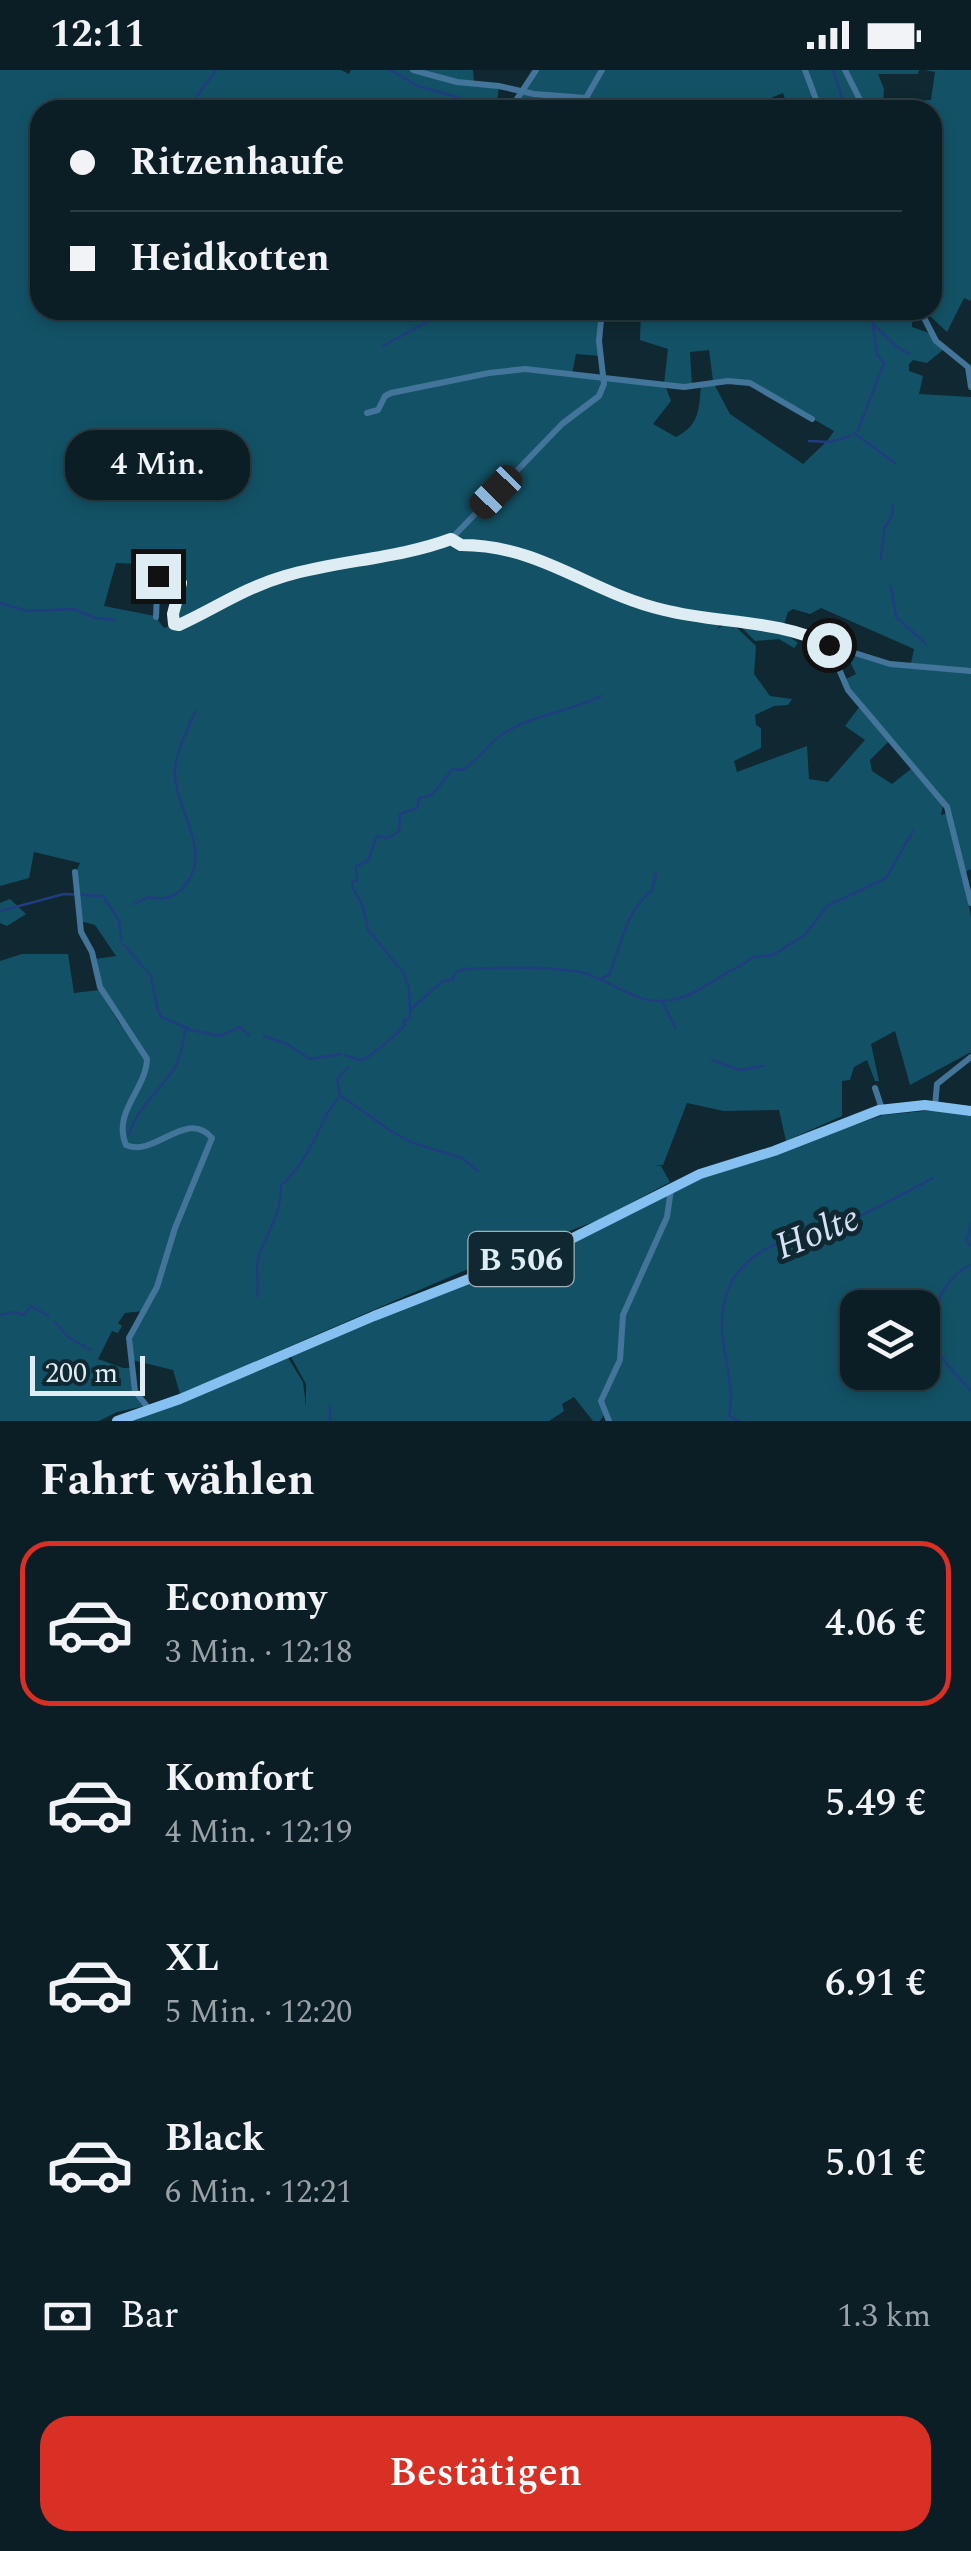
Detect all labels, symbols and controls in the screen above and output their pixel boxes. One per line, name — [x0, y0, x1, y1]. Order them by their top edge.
text: 12:11 — [50, 6, 145, 64]
text: Ritzenhaufe — [130, 134, 344, 192]
text: Heidkotten — [130, 230, 330, 288]
callout: 4 Min. — [66, 431, 250, 501]
text: 4 Min. — [110, 440, 205, 489]
car — [464, 460, 528, 524]
route end — [136, 554, 181, 599]
route start — [807, 623, 852, 668]
water label: Holte — [767, 1190, 869, 1276]
road number: B 506 — [468, 1232, 574, 1286]
map controls — [840, 1290, 940, 1390]
button: layers — [840, 1290, 940, 1390]
scale bar — [30, 1351, 145, 1396]
text: 200 m — [45, 1352, 118, 1395]
text: Fahrt wählen — [40, 1446, 315, 1515]
text: Economy — [165, 1570, 326, 1628]
icon: car — [45, 1579, 135, 1669]
text: 4.06 € — [825, 1595, 926, 1653]
text: 3 Min. · 12:18 — [165, 1628, 352, 1677]
text: Komfort — [165, 1750, 314, 1808]
icon: car — [45, 1759, 135, 1849]
text: 5.49 € — [825, 1775, 926, 1833]
text: 4 Min. · 12:19 — [165, 1808, 352, 1857]
text: XL — [165, 1930, 219, 1988]
icon: car — [45, 1939, 135, 2029]
text: 6.91 € — [825, 1955, 926, 2013]
text: 5 Min. · 12:20 — [165, 1988, 352, 2037]
text: Black — [165, 2110, 265, 2168]
icon: car — [45, 2119, 135, 2209]
text: 5.01 € — [825, 2135, 926, 2193]
text: 6 Min. · 12:21 — [165, 2168, 352, 2217]
text: Bar — [120, 2287, 179, 2345]
icon: cash — [40, 2289, 95, 2344]
text: 1.3 km — [838, 2292, 931, 2341]
button: Bestätigen — [40, 2416, 931, 2531]

